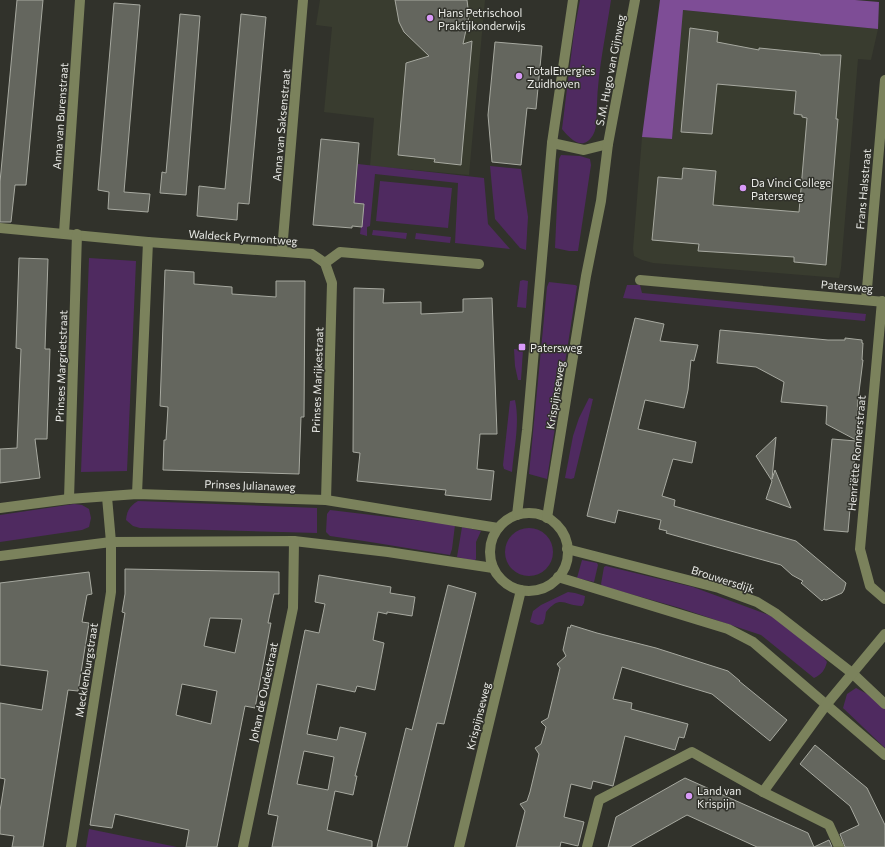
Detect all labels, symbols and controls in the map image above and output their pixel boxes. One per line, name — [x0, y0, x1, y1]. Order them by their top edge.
place label: Hans Petrischool Praktijkonderwijs — [438, 6, 526, 32]
marker: Hans Petrischool Praktijkonderwijs — [425, 13, 435, 23]
street label: S.M. Hugo van Gijnweg — [593, 13, 627, 127]
street label: Anna van Burenstraat — [50, 62, 70, 170]
place label: TotalEnergies Zuidhoven — [527, 64, 595, 90]
street label: Anna van Saksenstraat — [270, 68, 292, 182]
marker: TotalEnergies Zuidhoven — [514, 71, 524, 81]
street label: Frans Halsstraat — [853, 148, 873, 230]
place label: Da Vinci College Patersweg — [751, 176, 831, 202]
marker: Da Vinci College Patersweg — [738, 183, 748, 193]
street label: Waldeck Pyrmontweg — [188, 227, 298, 247]
street label: Patersweg — [820, 277, 874, 295]
street label: Prinses Margrietstraat — [53, 309, 69, 422]
street label: Prinses Marijkestraat — [309, 326, 325, 433]
place label: Patersweg — [530, 341, 582, 354]
marker: Patersweg — [517, 342, 527, 352]
street label: Krispijnseweg — [543, 360, 567, 430]
street label: Henriëtte Ronnerstraat — [844, 394, 868, 511]
street label: Prinses Julianaweg — [204, 477, 296, 494]
street label: Brouwersdijk — [690, 563, 756, 595]
street label: Mecklenburgstraat — [72, 621, 100, 718]
street label: Johan de Oudestraat — [246, 640, 281, 743]
street label: Krispijnseweg — [463, 681, 493, 751]
place label: Land van Krispijn — [697, 784, 741, 810]
marker: Land van Krispijn — [684, 791, 694, 801]

